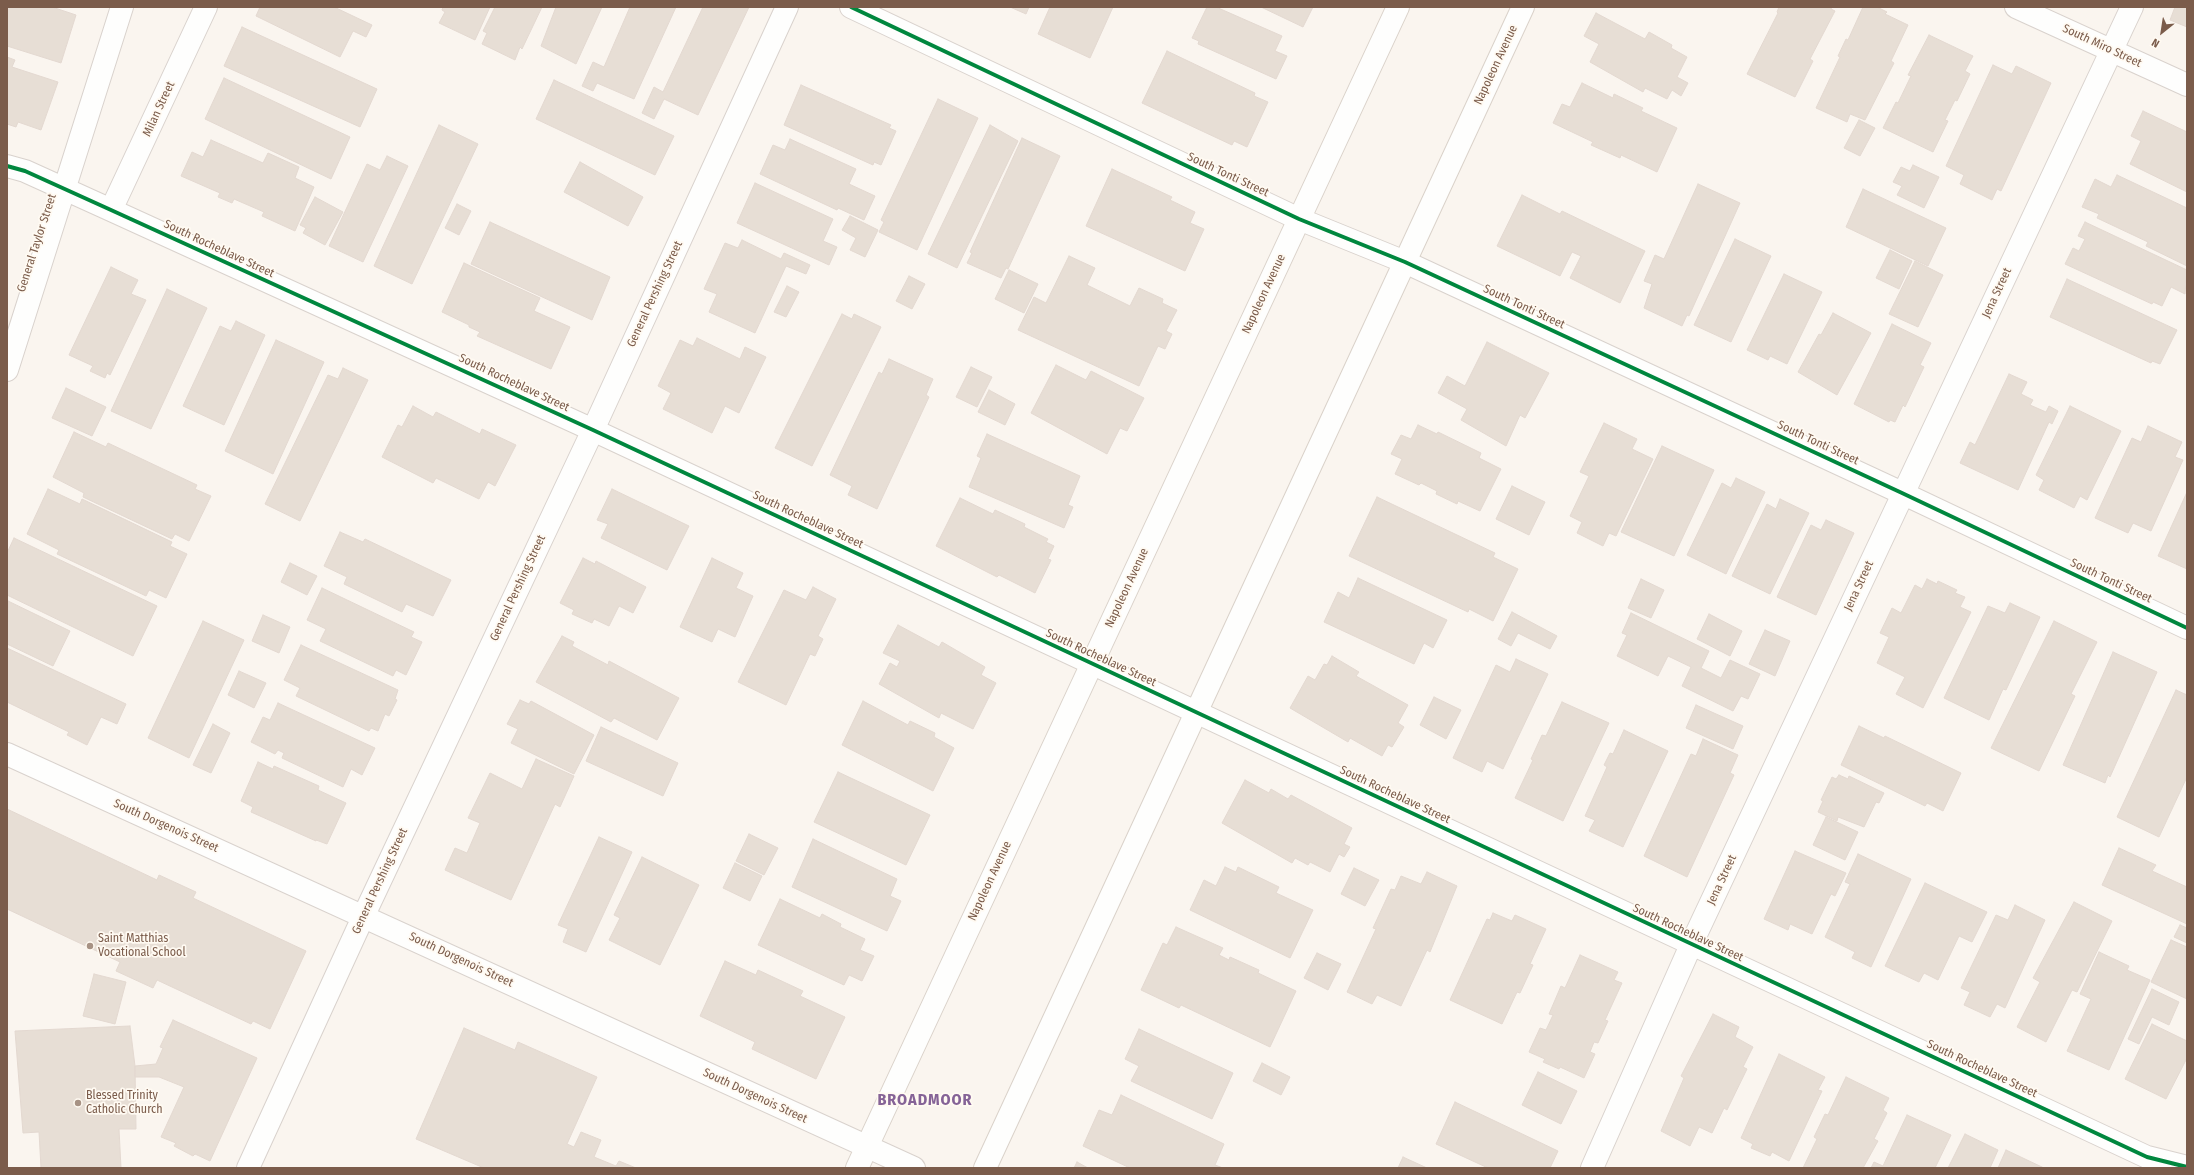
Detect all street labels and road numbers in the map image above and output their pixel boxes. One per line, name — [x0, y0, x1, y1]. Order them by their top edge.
street label: South Miro Street — [2060, 21, 2144, 71]
street label: Napoleon Avenue — [1471, 23, 1521, 107]
street label: Milan Street — [140, 79, 178, 139]
street label: South Tonti Street — [1185, 150, 1271, 200]
street label: General Taylor Street — [14, 192, 60, 294]
street label: South Rocheblave Street — [161, 217, 277, 281]
street label: General Pershing Street — [624, 239, 686, 349]
street label: Napoleon Avenue — [1239, 252, 1289, 336]
street label: Jena Street — [1979, 266, 2015, 320]
street label: South Tonti Street — [1481, 282, 1567, 332]
street label: South Rocheblave Street — [456, 351, 572, 415]
street label: South Tonti Street — [1775, 418, 1861, 468]
street label: South Rocheblave Street — [750, 488, 866, 552]
street label: General Pershing Street — [487, 533, 549, 643]
street label: Napoleon Avenue — [1102, 546, 1152, 630]
street label: South Tonti Street — [2068, 556, 2154, 606]
street label: Jena Street — [1841, 559, 1877, 613]
street label: South Rocheblave Street — [1043, 626, 1159, 690]
street label: South Rocheblave Street — [1337, 763, 1453, 827]
street label: South Dorgenois Street — [111, 796, 221, 856]
street label: General Pershing Street — [349, 826, 411, 936]
street label: Napoleon Avenue — [965, 839, 1015, 923]
street label: Jena Street — [1704, 853, 1740, 907]
street label: South Rocheblave Street — [1630, 901, 1746, 965]
street label: South Dorgenois Street — [407, 930, 515, 990]
street label: South Rocheblave Street — [1924, 1037, 2040, 1101]
street label: South Dorgenois Street — [701, 1066, 809, 1126]

